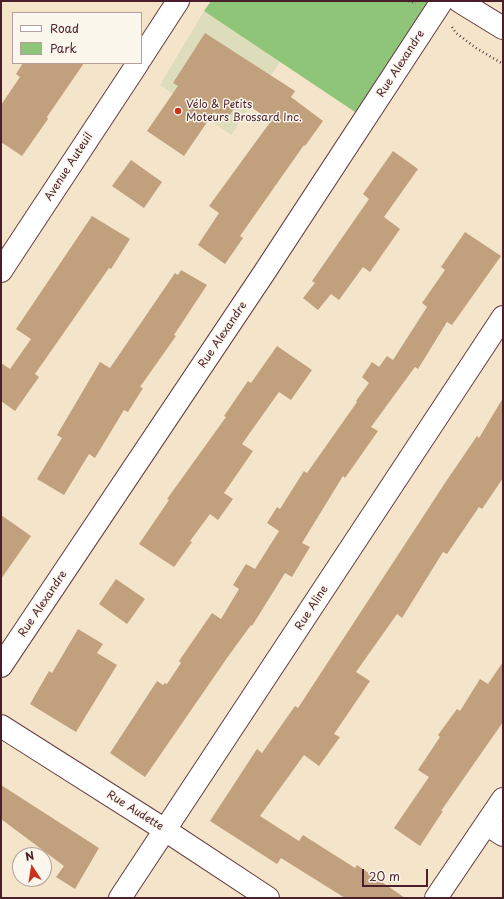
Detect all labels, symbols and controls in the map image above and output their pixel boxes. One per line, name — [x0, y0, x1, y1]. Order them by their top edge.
legend — [12, 12, 142, 64]
text: Road — [50, 19, 79, 37]
street label: Rue Alexandre — [374, 28, 428, 100]
text: Park — [50, 39, 77, 57]
place label: Vélo & Petits Moteurs Brossard Inc. — [186, 98, 302, 124]
marker: Vélo & Petits Moteurs Brossard Inc. — [173, 106, 183, 116]
street label: Avenue Auteuil — [42, 130, 96, 204]
street label: Rue Alexandre — [196, 299, 250, 371]
street label: Rue Alexandre — [16, 568, 70, 640]
street label: Rue Aline — [293, 583, 331, 633]
street label: Rue Audette — [104, 788, 166, 834]
north arrow — [12, 847, 52, 887]
text: N — [24, 847, 36, 865]
scale bar — [364, 861, 430, 887]
text: 20 m — [369, 867, 400, 885]

